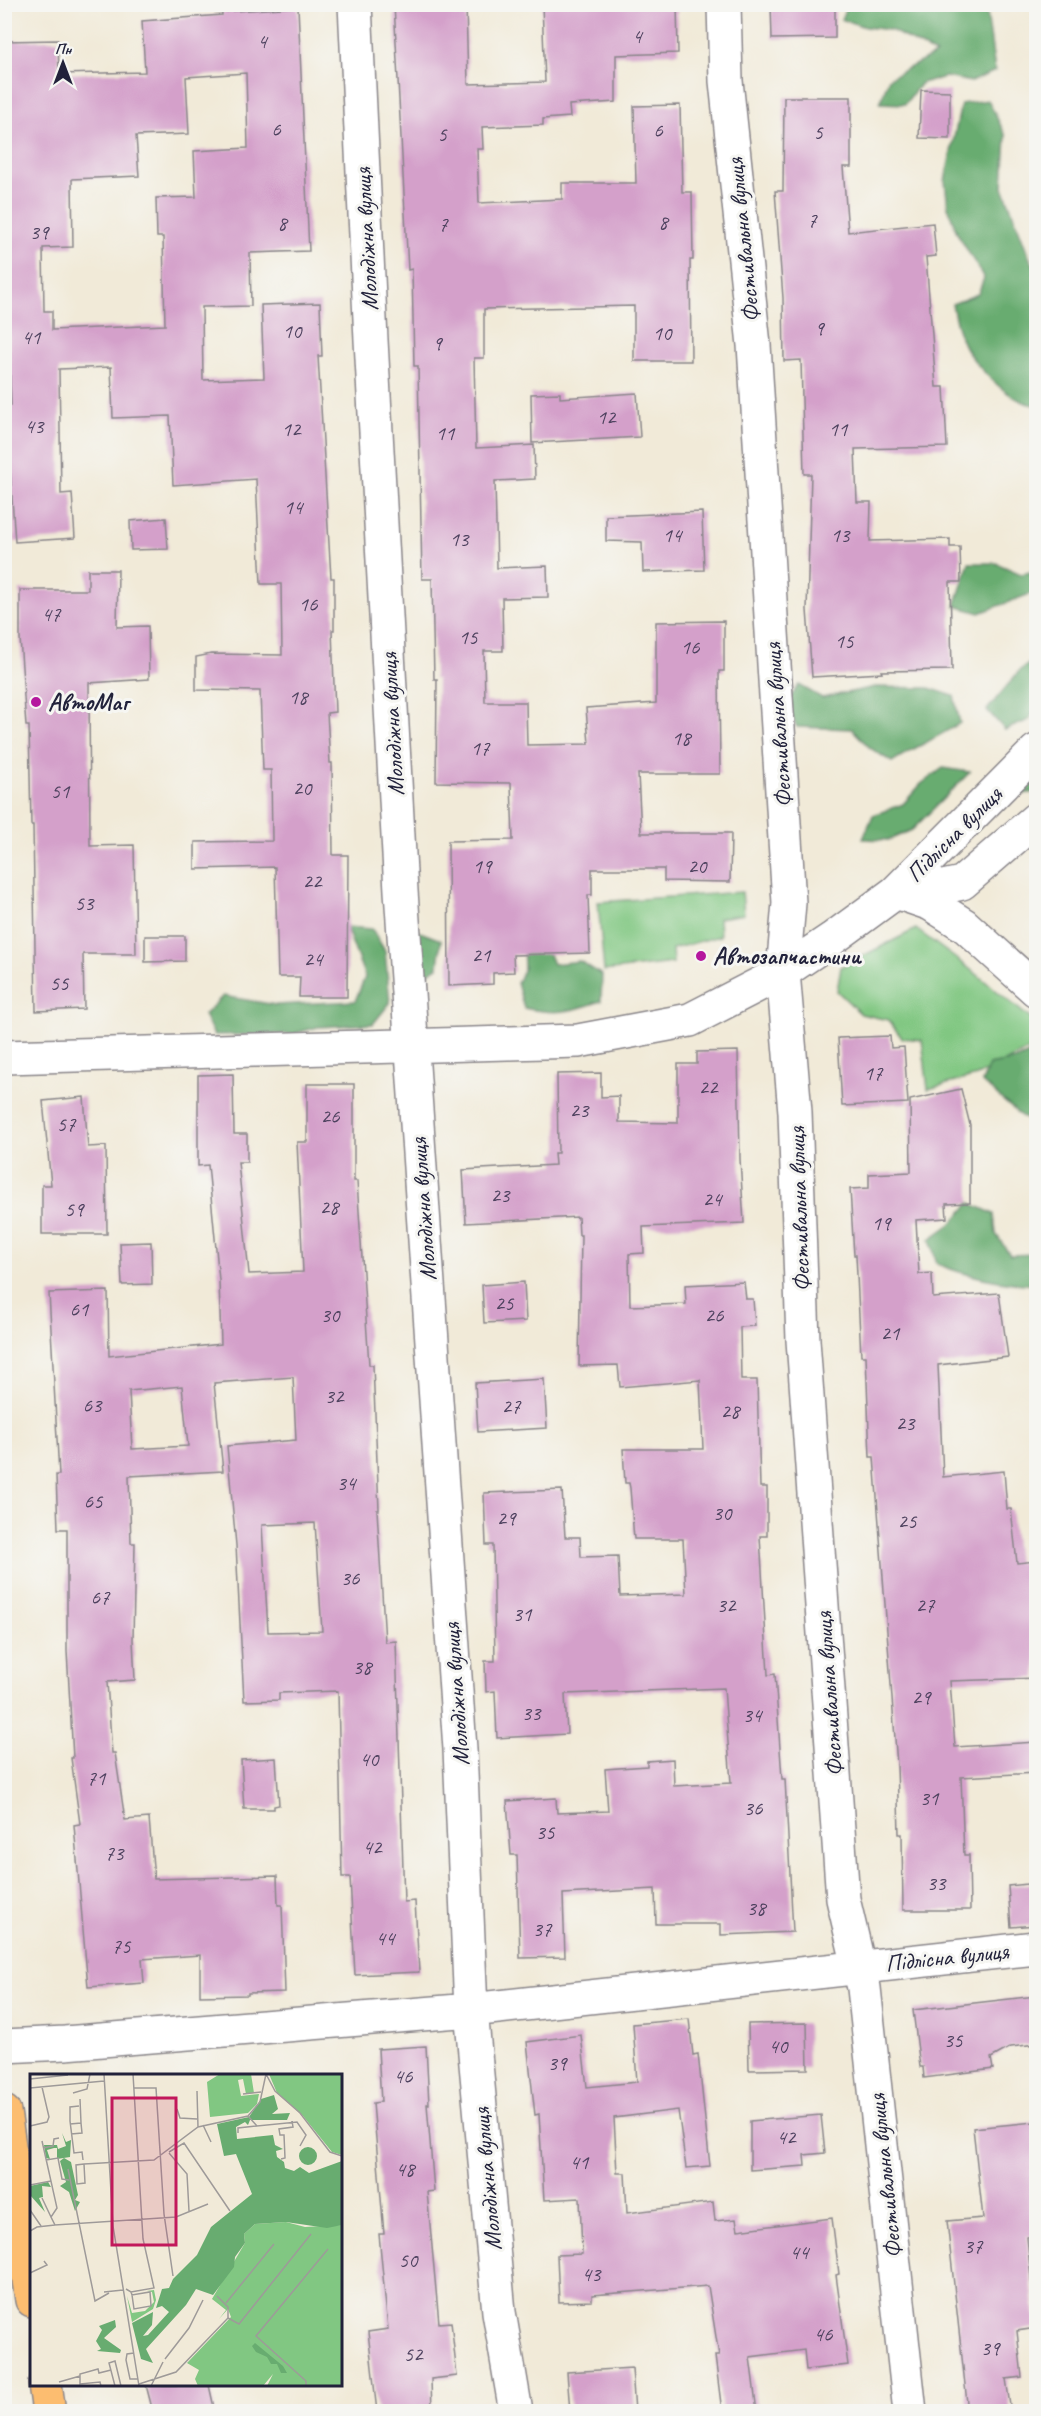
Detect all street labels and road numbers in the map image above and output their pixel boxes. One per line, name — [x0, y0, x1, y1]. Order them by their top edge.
street label: Фестивальна вулиця — [719, 155, 767, 324]
street label: Молодіжна вулиця — [347, 165, 385, 311]
street label: Фестивальна вулиця — [757, 640, 799, 808]
street label: Молодіжна вулиця — [373, 650, 411, 796]
street label: Підлісна вулиця — [900, 779, 1009, 888]
street label: Фестивальна вулиця — [781, 1125, 817, 1292]
street label: Молодіжна вулиця — [403, 1135, 443, 1282]
street label: Фестивальна вулиця — [808, 1609, 850, 1777]
street label: Молодіжна вулиця — [436, 1620, 476, 1767]
street label: Підлісна вулиця — [884, 1935, 1011, 1978]
street label: Фестивальна вулиця — [861, 2091, 909, 2260]
street label: Молодіжна вулиця — [466, 2105, 508, 2252]

